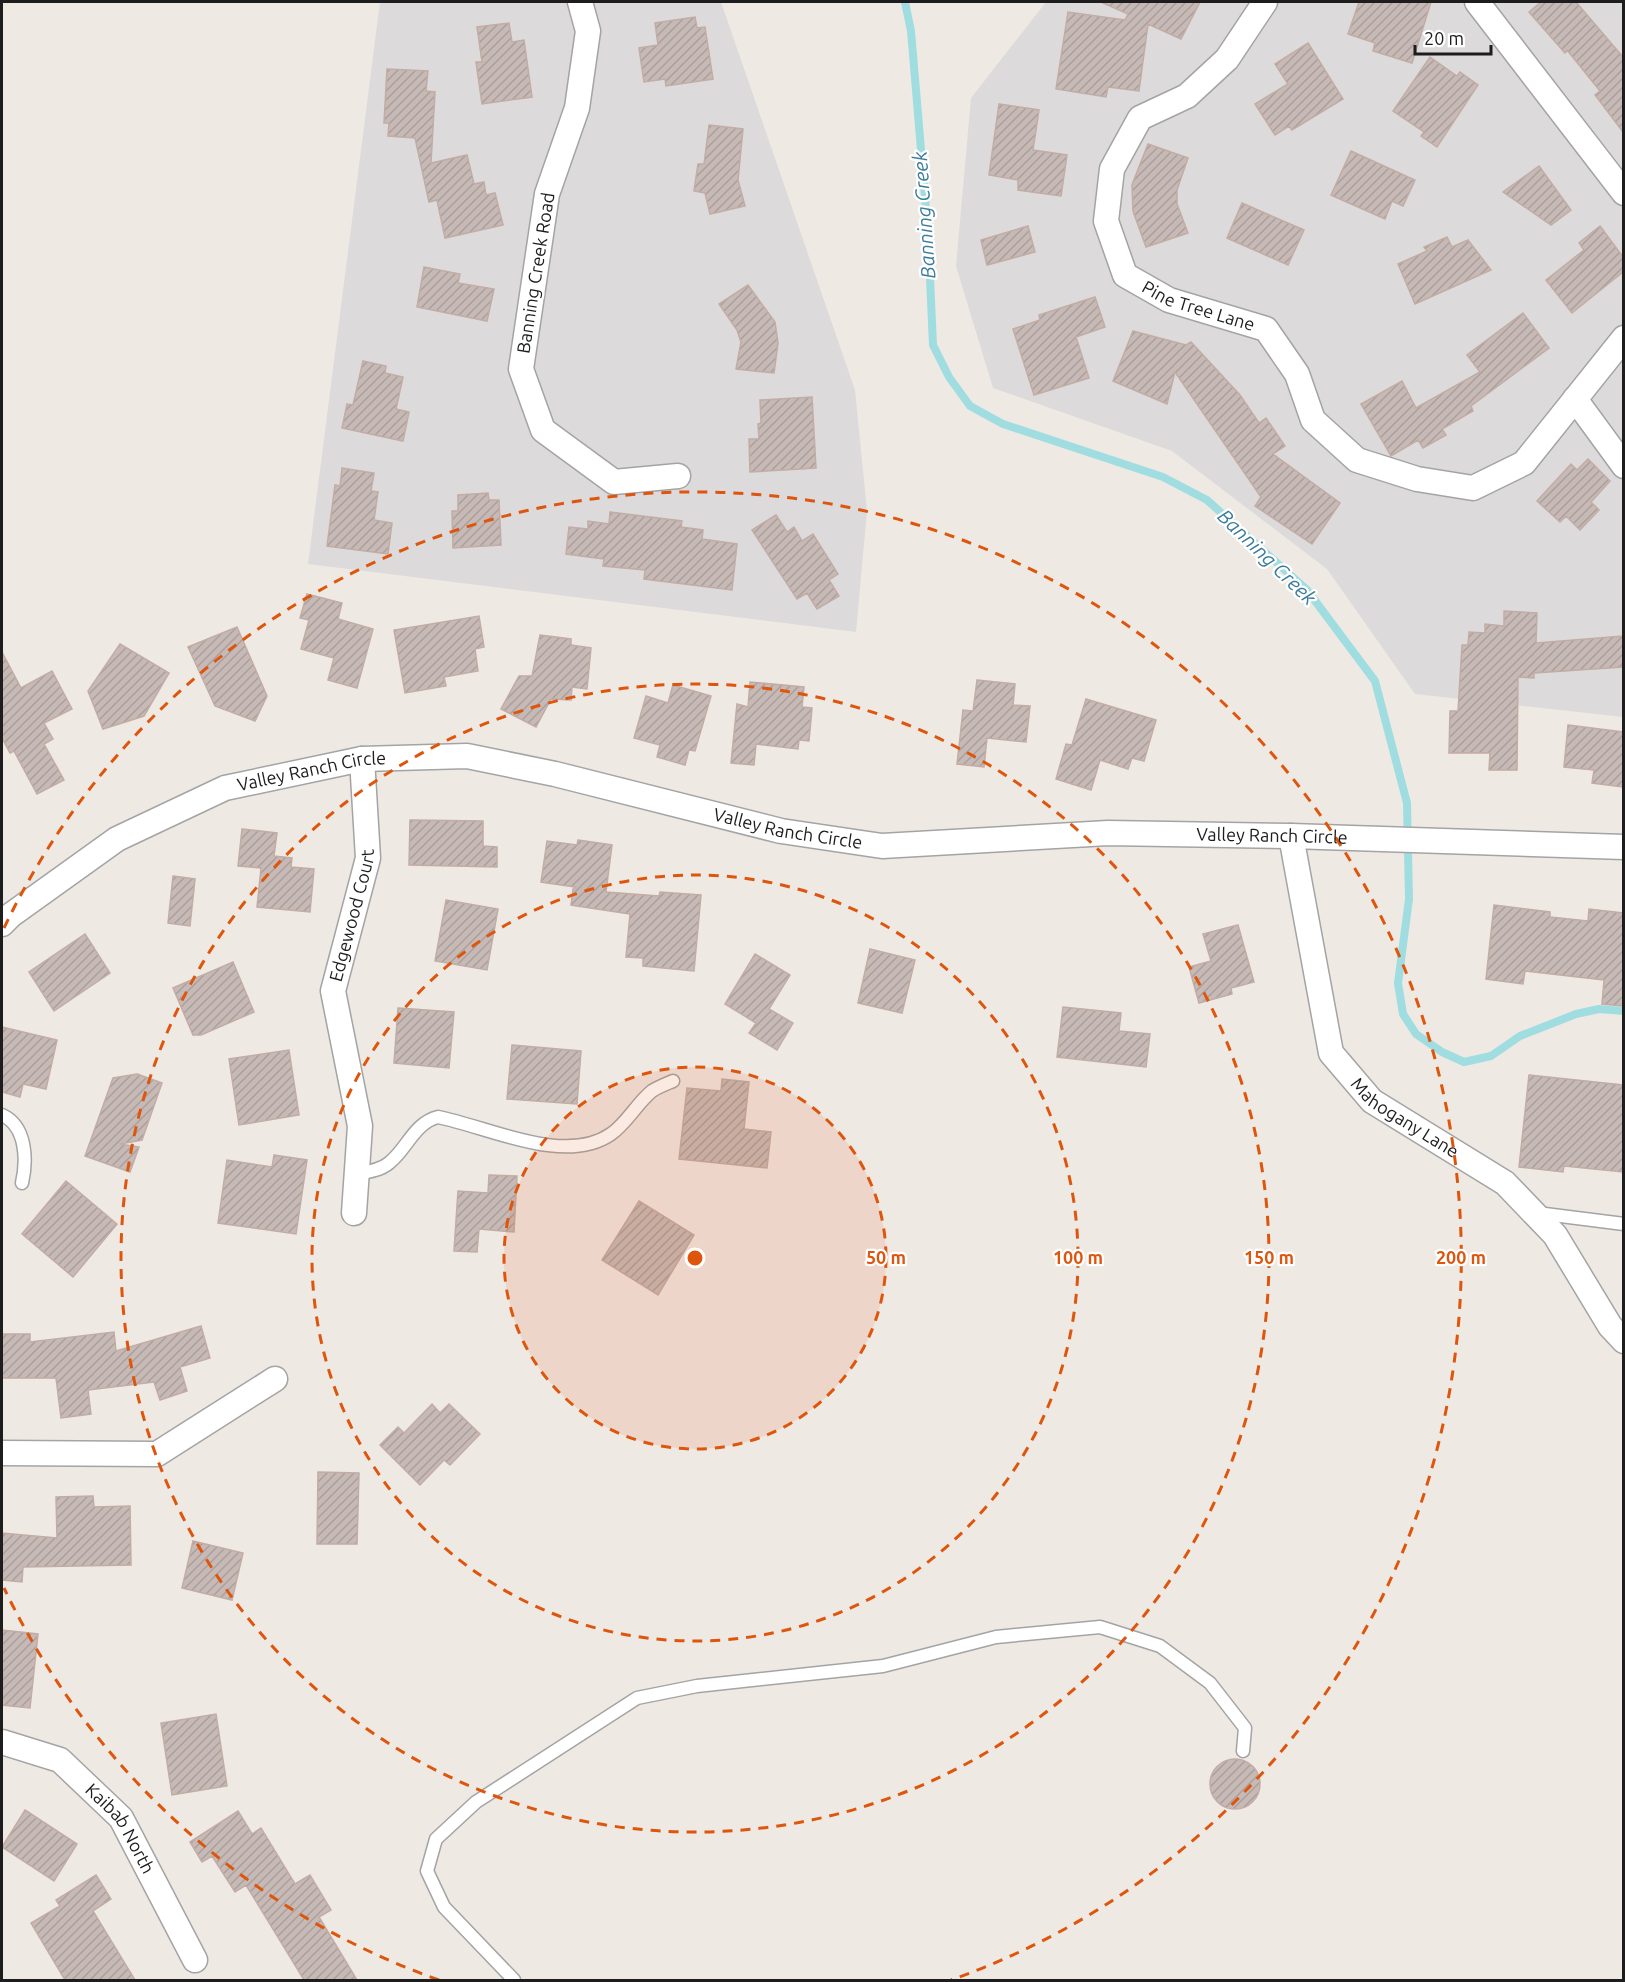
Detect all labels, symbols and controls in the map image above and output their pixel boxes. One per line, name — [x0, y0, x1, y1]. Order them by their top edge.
scale bar — [1415, 18, 1492, 56]
text: 20 m — [1424, 28, 1464, 48]
water label: Banning Creek — [908, 150, 939, 280]
street label: Banning Creek Road — [512, 191, 558, 355]
street label: Pine Tree Lane — [1139, 276, 1257, 334]
water label: Banning Creek — [1213, 504, 1322, 610]
street label: Valley Ranch Circle — [235, 747, 386, 794]
street label: Valley Ranch Circle — [712, 803, 864, 852]
street label: Valley Ranch Circle — [1196, 823, 1348, 847]
street label: Edgewood Court — [325, 849, 377, 984]
street label: Mahogany Lane — [1347, 1073, 1463, 1161]
text: 50 m — [866, 1247, 906, 1267]
text: 100 m — [1053, 1247, 1103, 1267]
text: 150 m — [1244, 1247, 1294, 1267]
text: 200 m — [1436, 1247, 1486, 1267]
centre of rings — [685, 1248, 705, 1268]
street label: Kaibab North — [82, 1779, 159, 1877]

